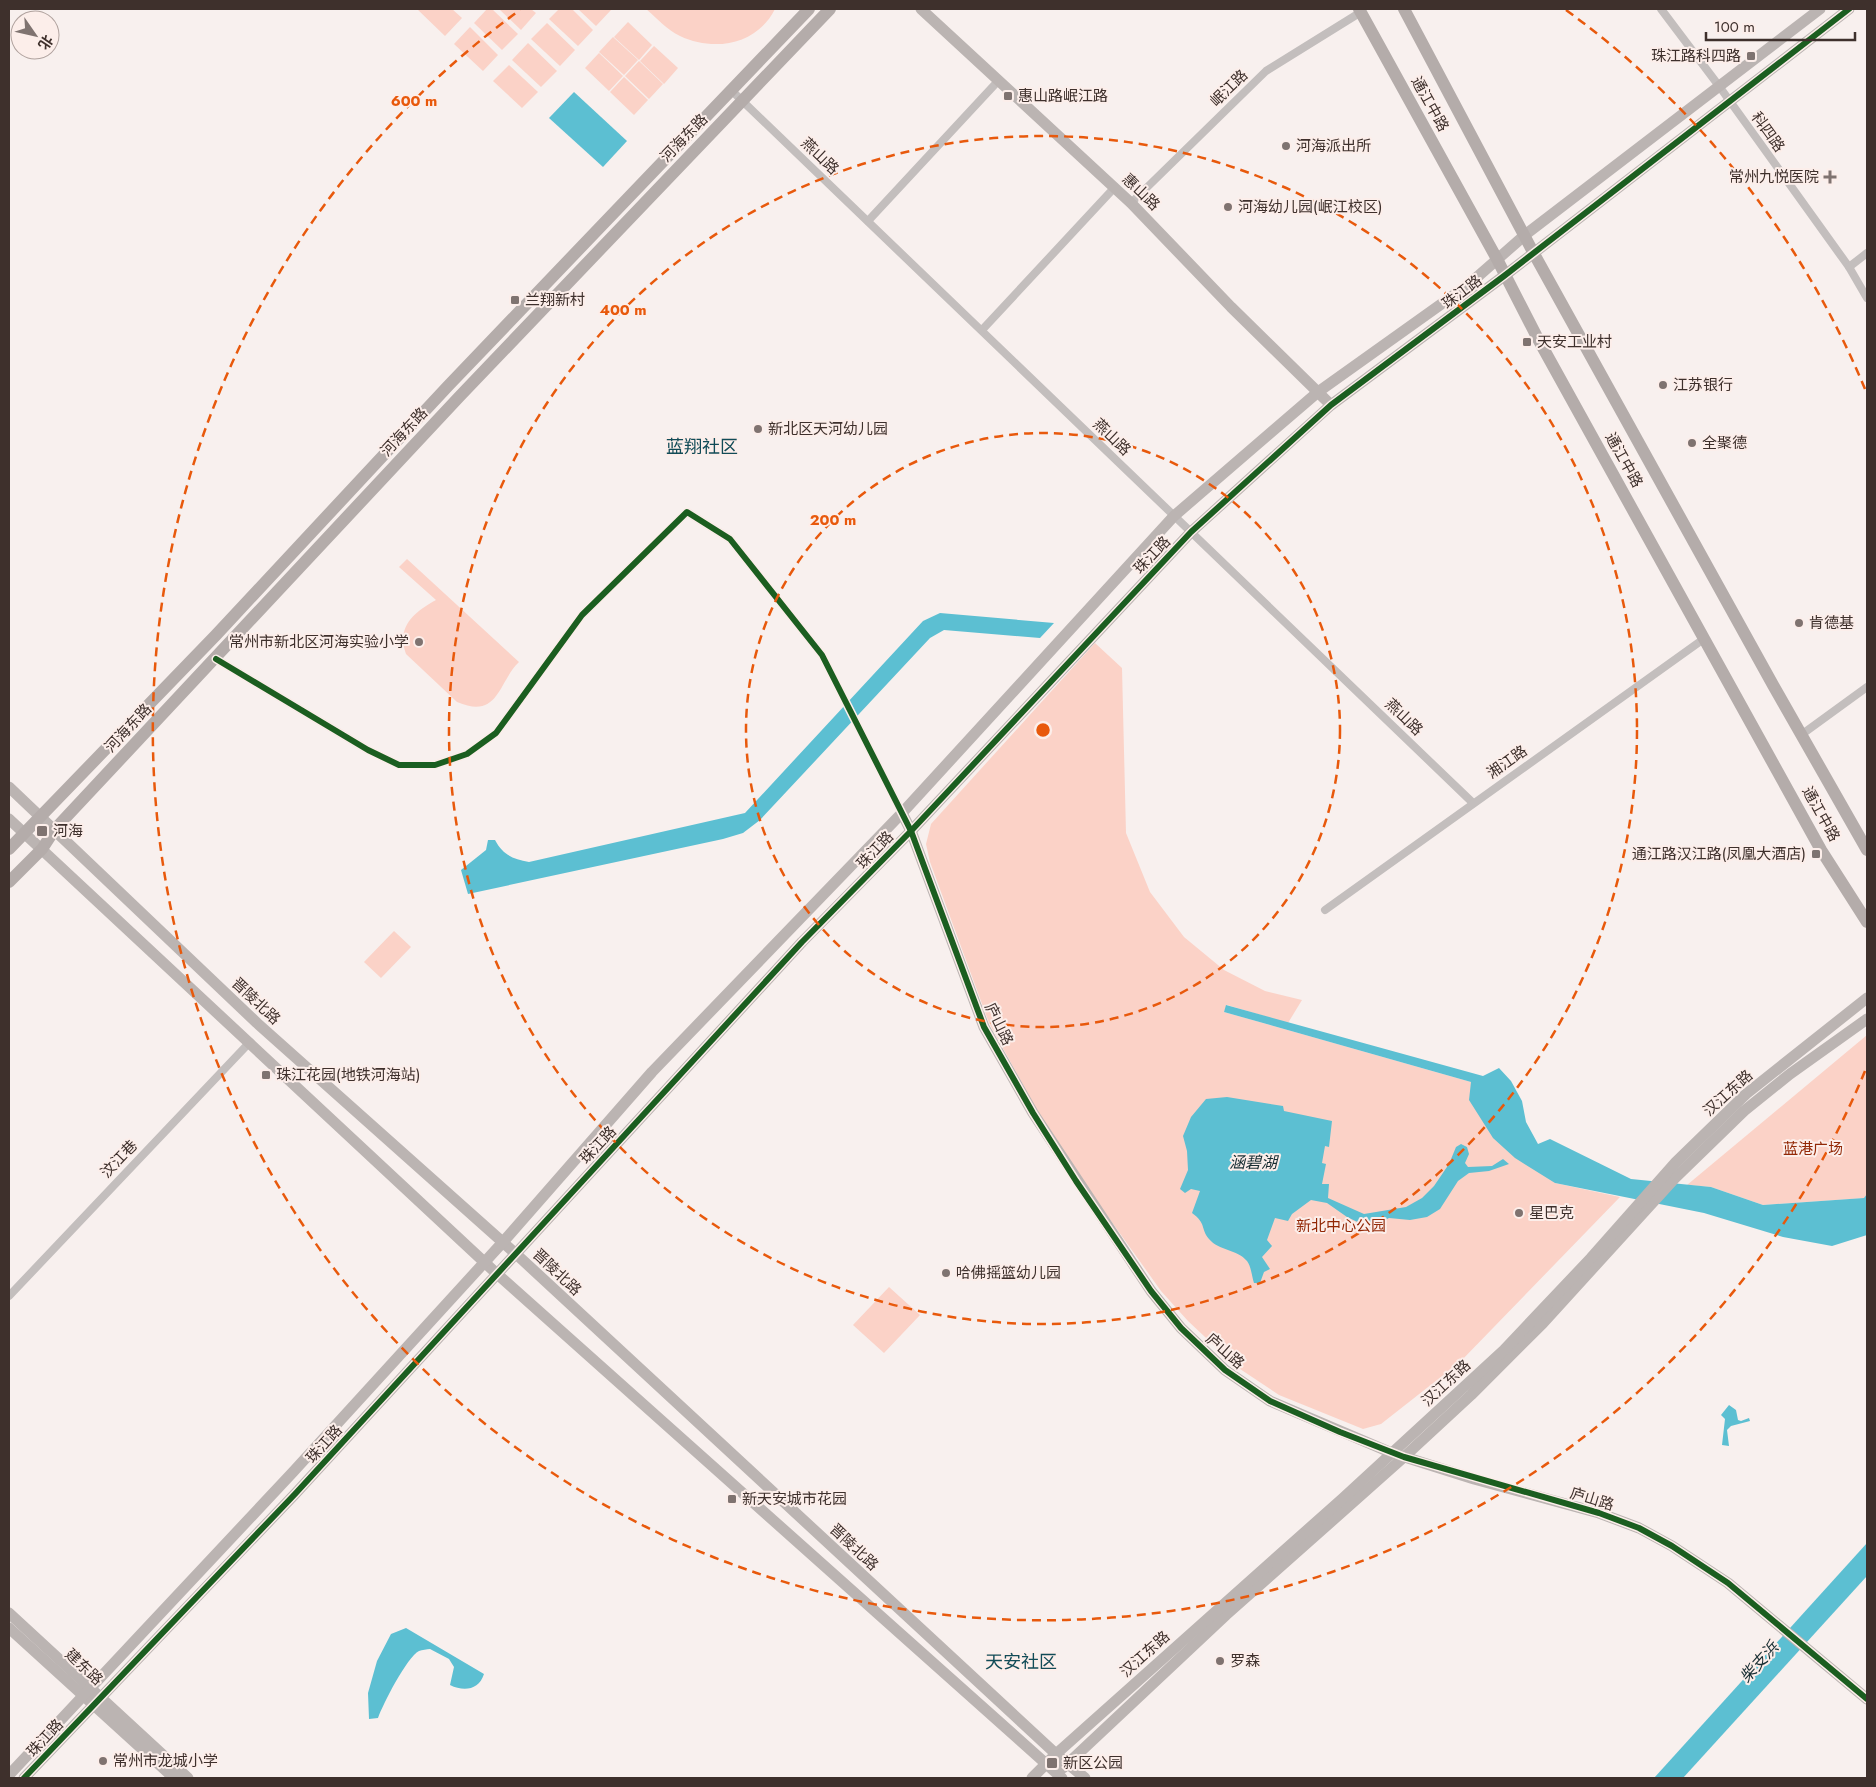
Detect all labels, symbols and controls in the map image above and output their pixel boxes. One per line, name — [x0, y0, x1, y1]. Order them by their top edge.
north arrow — [10, 10, 60, 60]
scale bar — [1706, 10, 1855, 42]
text: 100 m — [1714, 16, 1755, 38]
text: 北 — [34, 31, 58, 54]
place label: 珠江路科四路 — [1651, 45, 1741, 67]
marker: 珠江路科四路 — [1745, 50, 1757, 62]
street label: 岷江路 — [1205, 64, 1253, 112]
street label: 通江中路 — [1406, 72, 1454, 136]
place label: 惠山路岷江路 — [1018, 85, 1108, 107]
text: 600 m — [391, 90, 437, 112]
marker: 惠山路岷江路 — [1002, 90, 1014, 102]
street label: 科四路 — [1746, 107, 1790, 157]
street label: 河海东路 — [655, 109, 713, 167]
street label: 燕山路 — [796, 132, 844, 180]
place label: 河海派出所 — [1296, 135, 1371, 157]
marker: 河海派出所 — [1280, 140, 1292, 152]
place label: 常州九悦医院 — [1729, 166, 1819, 188]
street label: 惠山路 — [1117, 168, 1165, 216]
marker: 常州九悦医院 — [1823, 170, 1837, 184]
place label: 河海幼儿园(岷江校区) — [1238, 196, 1382, 218]
marker: 河海幼儿园(岷江校区) — [1222, 201, 1234, 213]
street label: 珠江路 — [1437, 270, 1487, 314]
place label: 兰翔新村 — [525, 289, 585, 311]
marker: 兰翔新村 — [509, 294, 521, 306]
text: 400 m — [599, 299, 647, 321]
place label: 天安工业村 — [1537, 331, 1612, 353]
marker: 天安工业村 — [1521, 336, 1533, 348]
place label: 江苏银行 — [1673, 374, 1733, 396]
marker: 江苏银行 — [1657, 379, 1669, 391]
street label: 河海东路 — [375, 403, 433, 461]
street label: 燕山路 — [1088, 413, 1136, 461]
place label: 新北区天河幼儿园 — [768, 418, 888, 440]
marker: 新北区天河幼儿园 — [752, 423, 764, 435]
street label: 通江中路 — [1600, 428, 1648, 492]
place label: 全聚德 — [1702, 432, 1747, 454]
district label: 蓝翔社区 — [666, 434, 738, 460]
marker: 全聚德 — [1686, 437, 1698, 449]
text: 200 m — [810, 509, 856, 531]
street label: 珠江路 — [1128, 531, 1176, 579]
place label: 肯德基 — [1809, 612, 1854, 634]
marker: 肯德基 — [1793, 617, 1805, 629]
place label: 常州市新北区河海实验小学 — [229, 631, 409, 653]
marker: 常州市新北区河海实验小学 — [413, 636, 425, 648]
street label: 燕山路 — [1380, 693, 1428, 741]
street label: 河海东路 — [99, 699, 157, 757]
centre of rings — [1034, 721, 1052, 739]
street label: 湘江路 — [1482, 740, 1532, 784]
street label: 通江中路 — [1797, 782, 1845, 846]
place label: 河海 — [53, 820, 83, 842]
marker: 河海 — [35, 824, 49, 838]
street label: 珠江路 — [851, 826, 899, 874]
place label: 通江路汉江路(凤凰大酒店) — [1632, 843, 1806, 865]
marker: 通江路汉江路(凤凰大酒店) — [1810, 848, 1822, 860]
street label: 晋陵北路 — [227, 972, 285, 1030]
street label: 庐山路 — [979, 999, 1019, 1049]
place label: 珠江花园(地铁河海站) — [276, 1064, 420, 1086]
street label: 汉江东路 — [1698, 1065, 1758, 1121]
marker: 珠江花园(地铁河海站) — [260, 1069, 272, 1081]
street label: 珠江路 — [575, 1121, 621, 1169]
street label: 汶江巷 — [95, 1135, 143, 1183]
park label: 蓝港广场 — [1783, 1138, 1843, 1160]
water label: 涵碧湖 — [1229, 1151, 1280, 1174]
place label: 星巴克 — [1529, 1202, 1574, 1224]
marker: 星巴克 — [1513, 1207, 1525, 1219]
park label: 新北中心公园 — [1296, 1215, 1386, 1237]
street label: 晋陵北路 — [528, 1243, 586, 1301]
place label: 哈佛摇篮幼儿园 — [956, 1262, 1061, 1284]
marker: 哈佛摇篮幼儿园 — [940, 1267, 952, 1279]
street label: 庐山路 — [1201, 1328, 1249, 1374]
street label: 汉江东路 — [1417, 1354, 1475, 1412]
street label: 珠江路 — [301, 1420, 347, 1468]
street label: 庐山路 — [1567, 1482, 1617, 1516]
place label: 新天安城市花园 — [742, 1488, 847, 1510]
marker: 新天安城市花园 — [726, 1493, 738, 1505]
street label: 晋陵北路 — [825, 1518, 883, 1576]
street label: 汉江东路 — [1115, 1626, 1175, 1682]
water label: 柴支浜 — [1734, 1635, 1785, 1688]
street label: 建东路 — [60, 1644, 108, 1690]
district label: 天安社区 — [985, 1649, 1057, 1675]
place label: 罗森 — [1230, 1650, 1260, 1672]
marker: 罗森 — [1214, 1655, 1226, 1667]
street label: 珠江路 — [22, 1714, 68, 1762]
place label: 常州市龙城小学 — [113, 1750, 218, 1772]
place label: 新区公园 — [1063, 1752, 1123, 1774]
marker: 常州市龙城小学 — [97, 1755, 109, 1767]
marker: 新区公园 — [1045, 1756, 1059, 1770]

